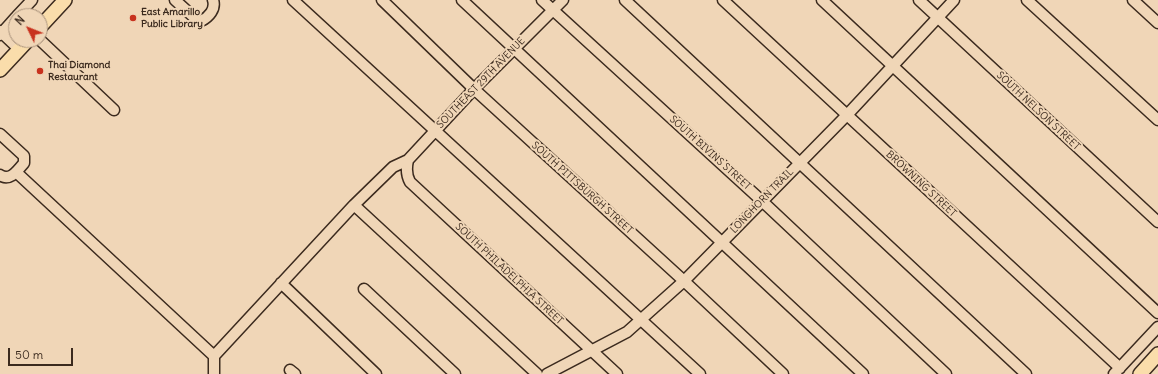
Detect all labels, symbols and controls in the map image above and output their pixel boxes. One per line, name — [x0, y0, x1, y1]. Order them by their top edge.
place label: East Amarillo Public Library — [141, 6, 203, 30]
north arrow — [8, 8, 48, 48]
text: N — [12, 13, 28, 28]
marker: East Amarillo Public Library — [128, 13, 138, 23]
street label: SOUTHEAST 29TH AVENUE — [434, 35, 528, 131]
place label: Thai Diamond Restaurant — [48, 59, 110, 82]
marker: Thai Diamond Restaurant — [35, 66, 45, 76]
street label: SOUTH NELSON STREET — [994, 69, 1082, 153]
street label: SOUTH BIVINS STREET — [667, 113, 753, 193]
street label: SOUTH PITTSBURGH STREET — [529, 139, 635, 237]
street label: BROWNING STREET — [883, 148, 959, 220]
street label: LONGHORN TRAIL — [728, 166, 796, 236]
street label: SOUTH PHILADELPHIA STREET — [453, 221, 565, 327]
scale bar — [10, 340, 75, 366]
text: 50 m — [15, 347, 43, 362]

